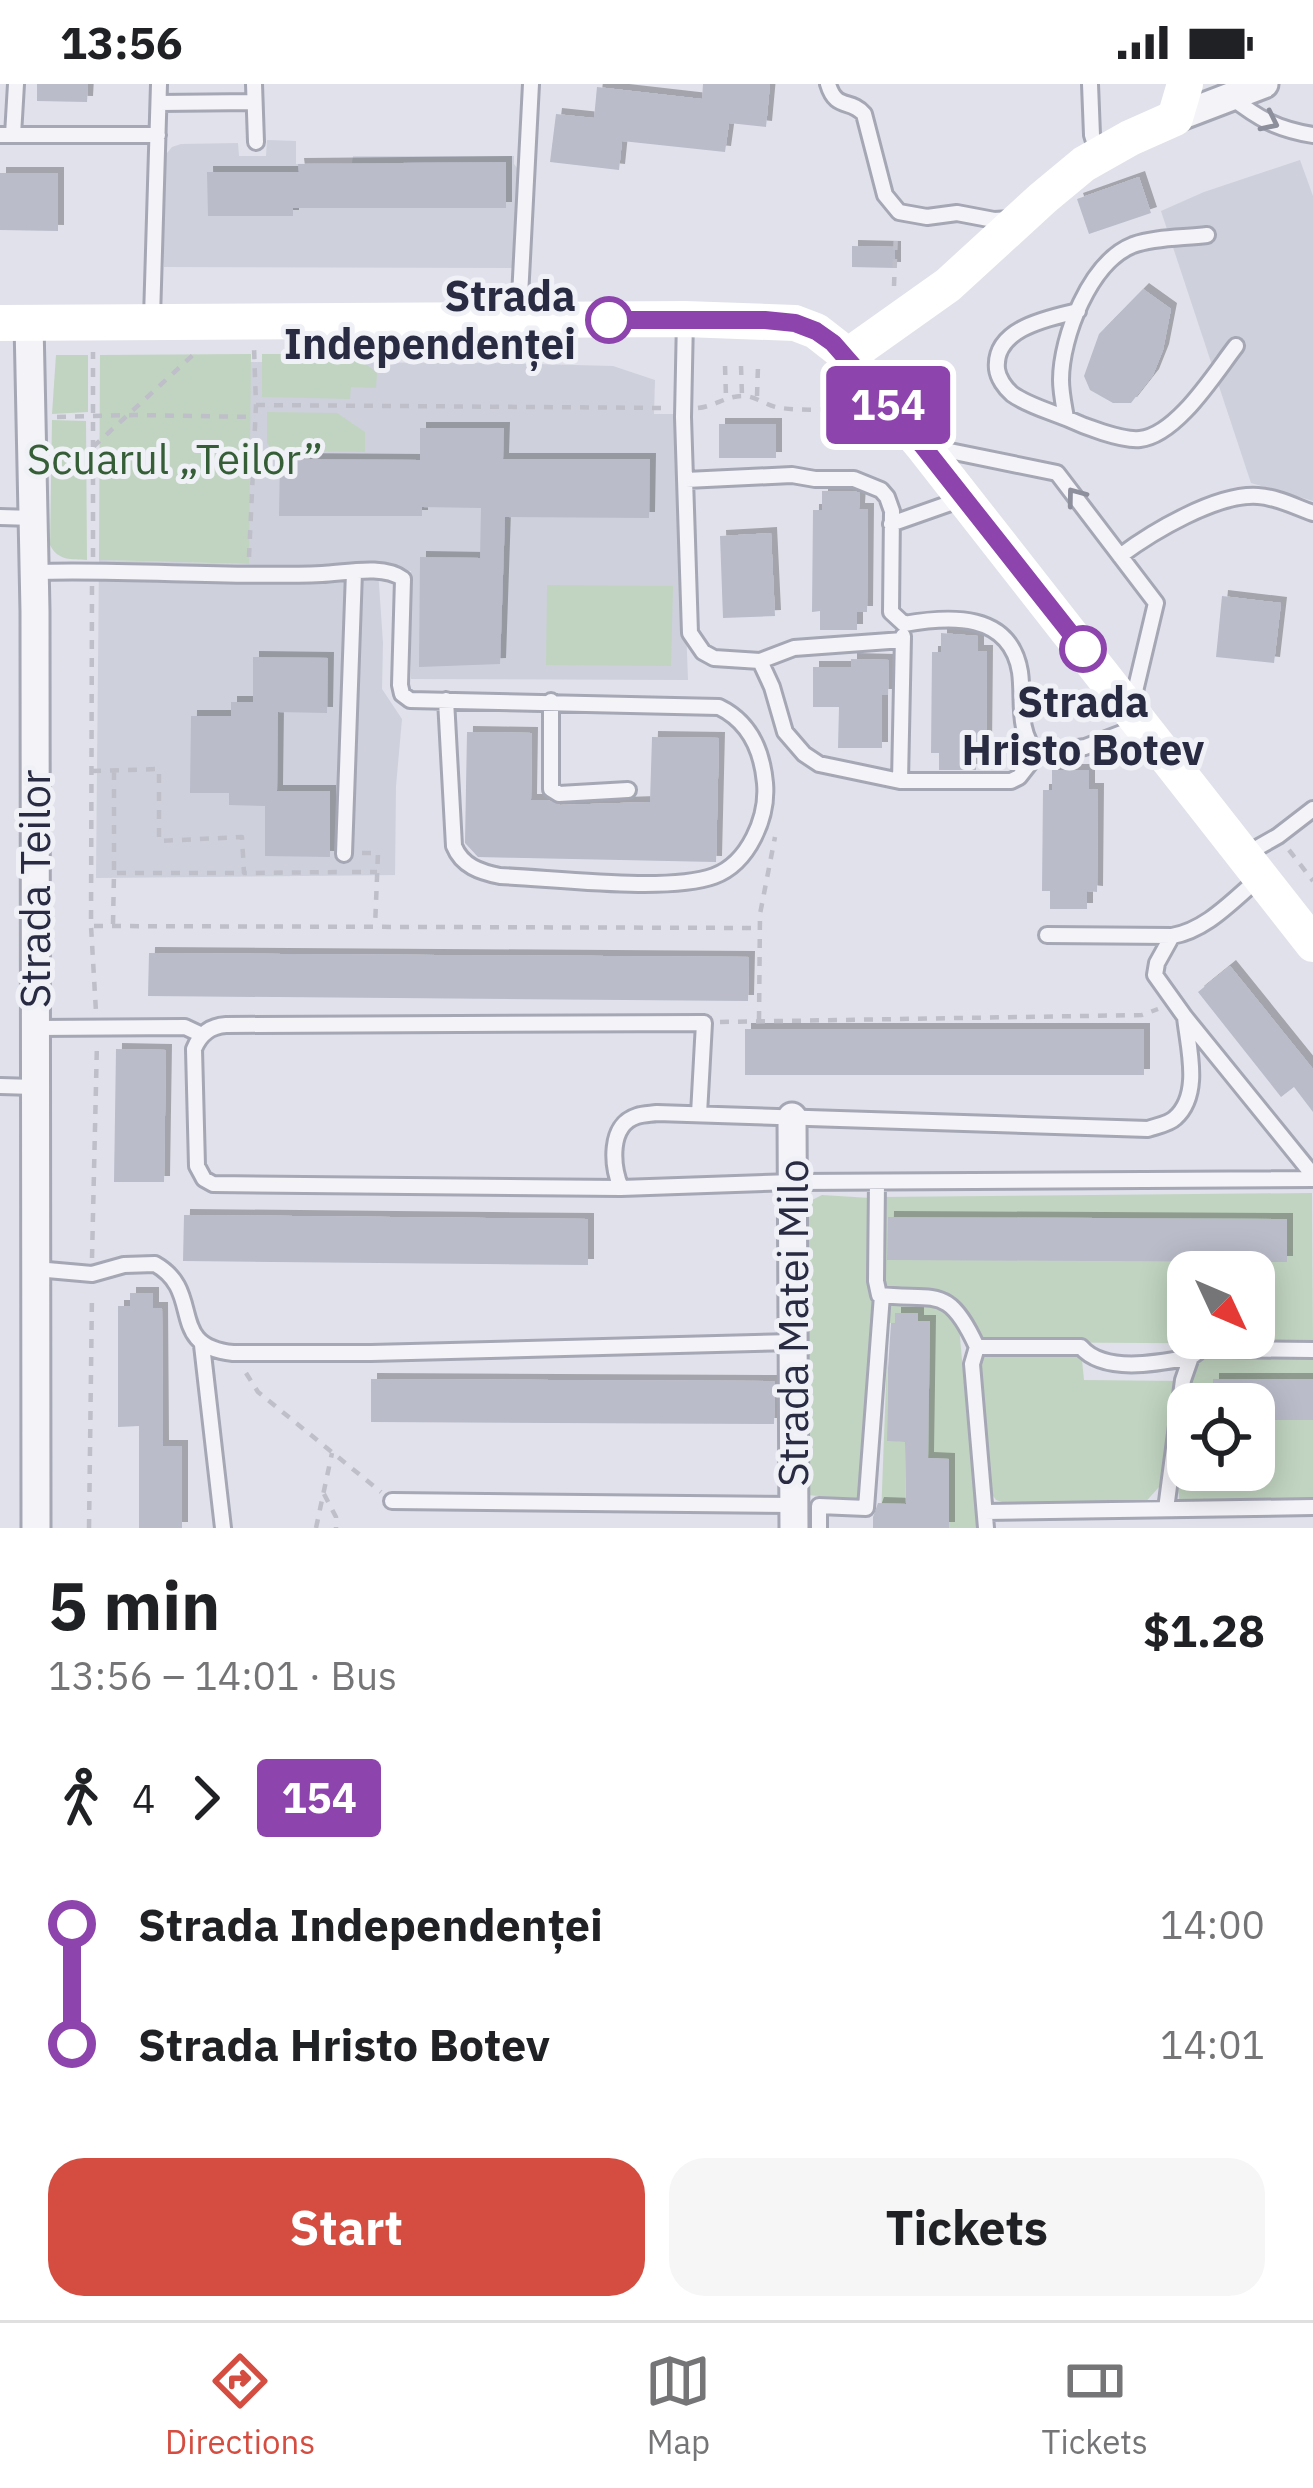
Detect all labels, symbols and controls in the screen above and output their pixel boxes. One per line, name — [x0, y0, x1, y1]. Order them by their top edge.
text: 13:56 — [60, 13, 183, 71]
one-way arrow — [1257, 107, 1279, 130]
place label: Strada Independenței — [284, 268, 576, 371]
marker: Strada Independenței — [587, 298, 631, 342]
line badge: 154 — [819, 366, 957, 444]
text: 154 — [850, 377, 926, 432]
park label: Scuarul „Teilor” — [27, 431, 323, 486]
one-way arrow — [1067, 488, 1089, 510]
marker: Strada Hristo Botev — [1061, 627, 1105, 671]
place label: Strada Hristo Botev — [962, 674, 1205, 777]
street label: Strada Teilor — [7, 770, 62, 1008]
street label: Strada Matei Milo — [765, 1159, 820, 1487]
north arrow — [1167, 1251, 1275, 1359]
map controls — [1167, 1251, 1275, 1491]
button: locate — [1167, 1383, 1275, 1491]
text: 5 min — [48, 1562, 220, 1648]
text: $1.28 — [1143, 1601, 1265, 1659]
text: 13:56 – 14:01 · Bus — [48, 1650, 397, 1701]
icon: walk — [48, 1765, 114, 1831]
icon: forward — [173, 1765, 239, 1831]
text: 154 — [281, 1770, 357, 1825]
text: 4 — [132, 1773, 155, 1824]
text: Strada Independenței — [138, 1895, 603, 1953]
text: 14:00 — [1160, 1899, 1265, 1950]
text: Strada Hristo Botev — [138, 2015, 550, 2073]
text: 14:01 — [1160, 2019, 1265, 2070]
button: Start — [48, 2158, 645, 2296]
button: Tickets — [669, 2158, 1265, 2296]
tab: Directions — [165, 2348, 315, 2463]
tab: Map — [645, 2348, 711, 2463]
tab: Tickets — [1042, 2348, 1148, 2463]

